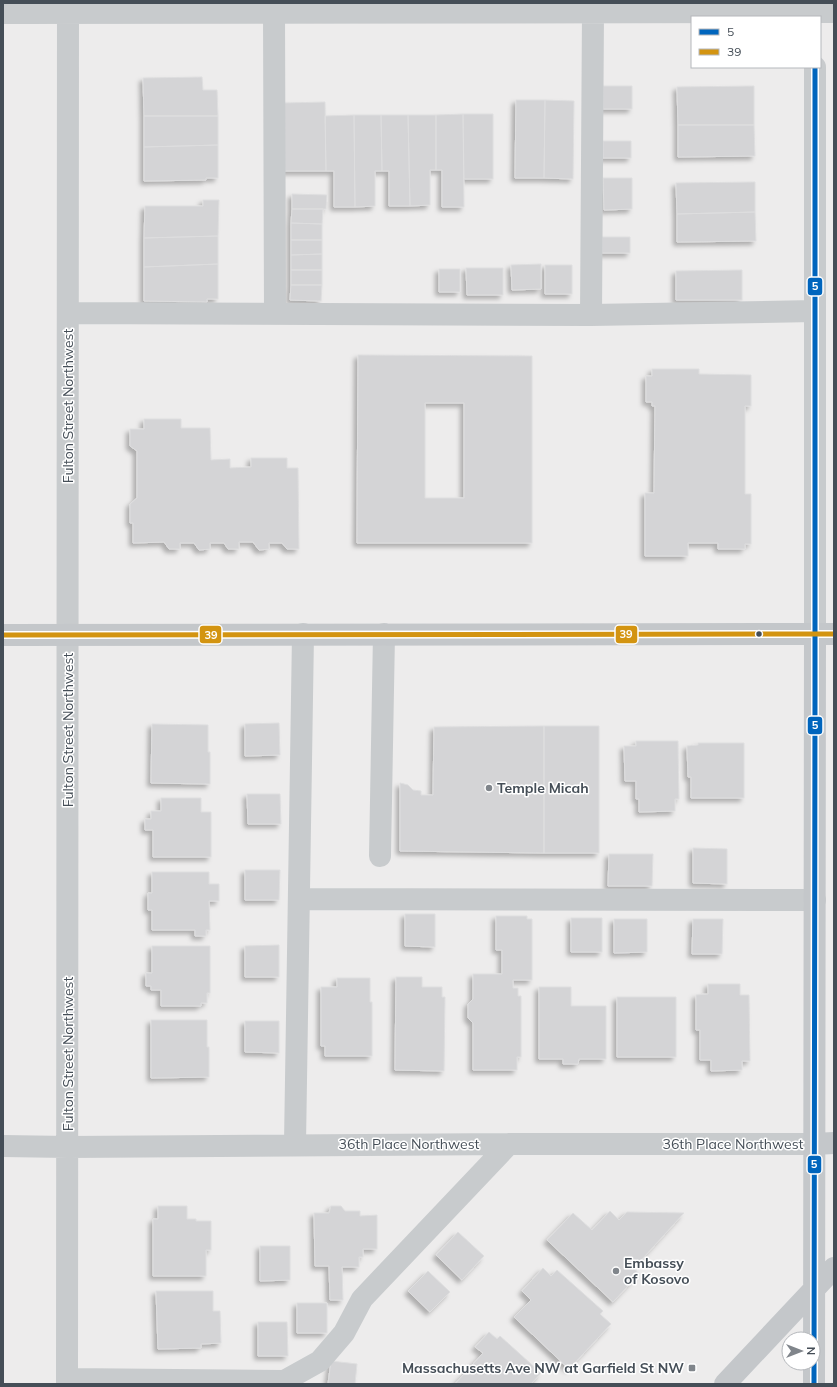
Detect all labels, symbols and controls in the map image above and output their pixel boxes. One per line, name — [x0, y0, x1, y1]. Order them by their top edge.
legend — [691, 16, 821, 68]
text: 5 — [727, 24, 734, 39]
text: 39 — [727, 44, 741, 59]
line badge: 5 — [807, 277, 823, 296]
text: 5 — [812, 279, 819, 293]
street label: Fulton Street Northwest — [59, 329, 77, 483]
line badge: 39 — [199, 625, 222, 644]
line badge: 39 — [615, 625, 638, 644]
text: 39 — [619, 627, 633, 641]
text: 39 — [204, 628, 218, 642]
unlabelled marker — [754, 629, 764, 639]
street label: Fulton Street Northwest — [59, 653, 77, 807]
line badge: 5 — [807, 716, 823, 735]
text: 5 — [812, 718, 819, 732]
place label: Temple Micah — [497, 779, 589, 797]
marker: Temple Micah — [484, 783, 494, 793]
street label: Fulton Street Northwest — [59, 977, 77, 1131]
street label: 36th Place Northwest — [339, 1135, 480, 1153]
street label: 36th Place Northwest — [663, 1135, 804, 1153]
line badge: 5 — [807, 1155, 822, 1174]
text: 5 — [811, 1157, 818, 1171]
place label: Embassy of Kosovo — [624, 1254, 690, 1288]
marker: Embassy of Kosovo — [611, 1266, 621, 1276]
north arrow — [781, 1331, 821, 1371]
text: N — [804, 1347, 818, 1355]
place label: Massachusetts Ave NW at Garfield St NW — [402, 1359, 684, 1377]
marker: Massachusetts Ave NW at Garfield St NW — [687, 1363, 697, 1373]

